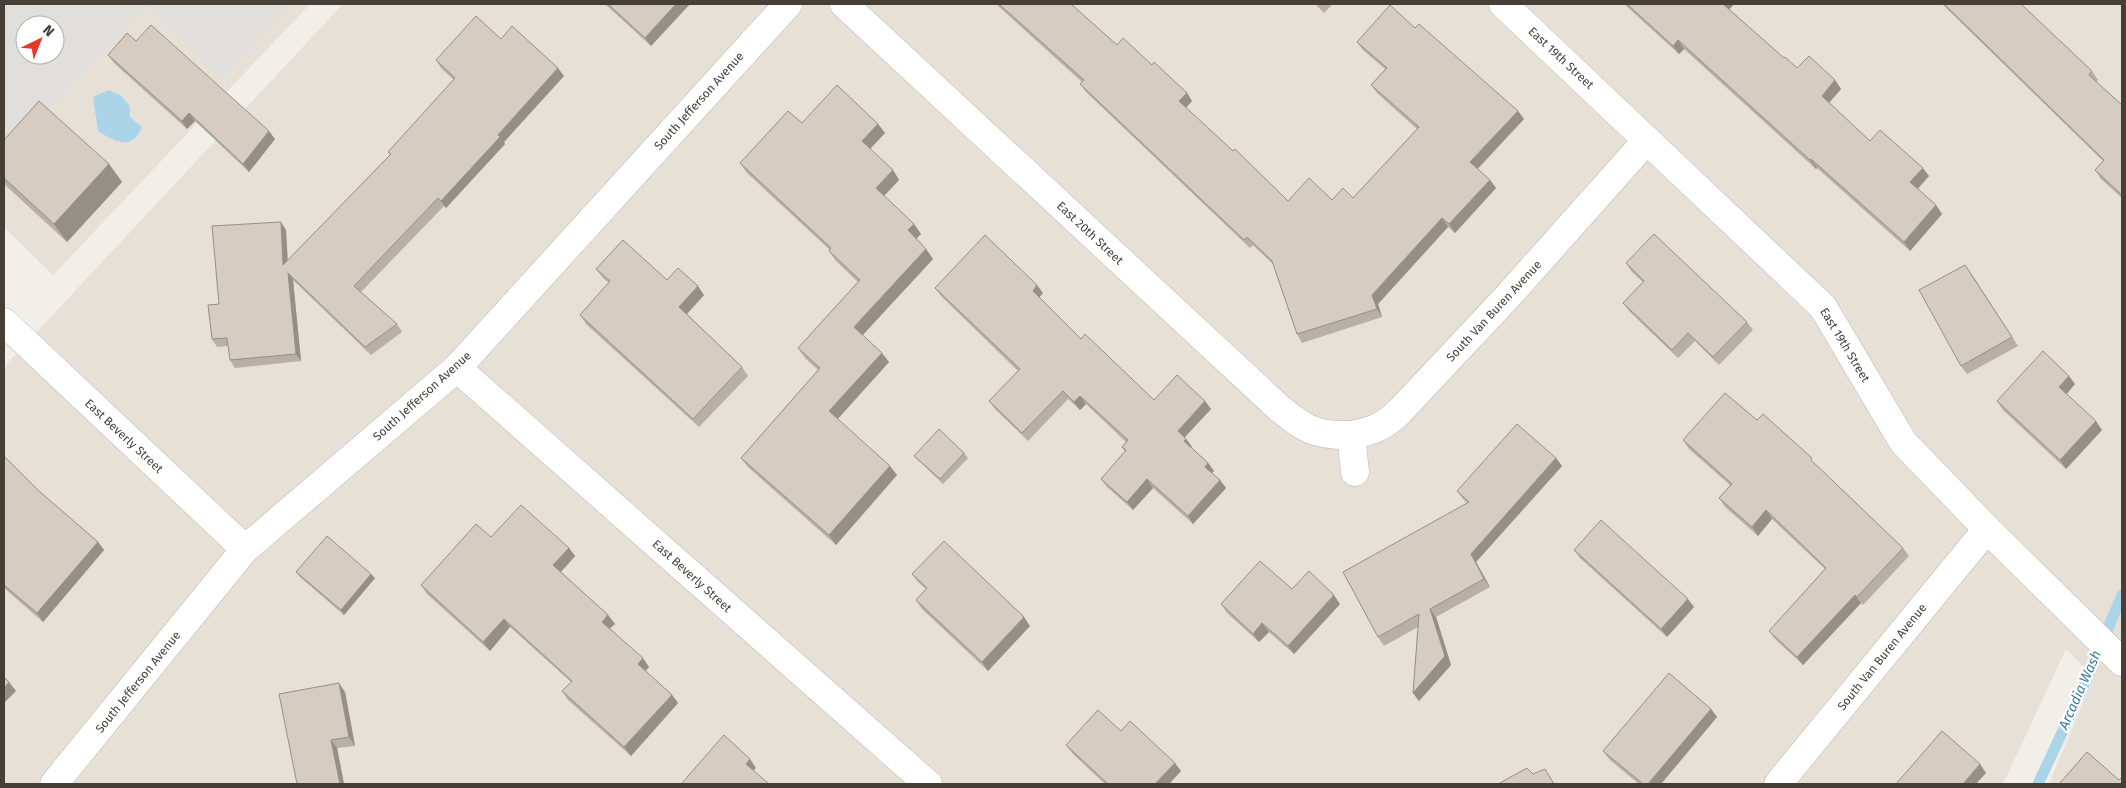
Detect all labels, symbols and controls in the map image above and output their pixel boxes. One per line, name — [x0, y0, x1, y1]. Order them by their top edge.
north arrow — [15, 15, 65, 65]
text: N — [39, 21, 58, 40]
street label: East 19th Street — [1525, 24, 1597, 92]
street label: South Jefferson Avenue — [651, 49, 747, 153]
street label: East 20th Street — [1054, 199, 1127, 268]
street label: South Van Buren Avenue — [1443, 258, 1545, 364]
street label: East 19th Street — [1817, 305, 1873, 385]
street label: South Jefferson Avenue — [370, 348, 474, 444]
street label: East Beverly Street — [82, 396, 166, 476]
street label: East Beverly Street — [650, 537, 735, 616]
street label: South Van Buren Avenue — [1835, 601, 1929, 713]
street label: South Jefferson Avenue — [93, 628, 183, 736]
water label: Arcadia Wash — [2055, 648, 2105, 733]

